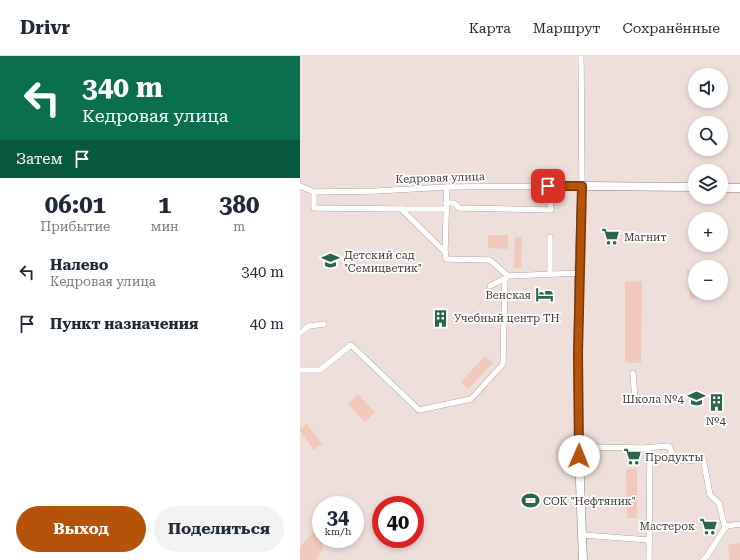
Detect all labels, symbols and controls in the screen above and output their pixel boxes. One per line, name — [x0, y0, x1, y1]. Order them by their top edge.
text: Drivr — [20, 16, 70, 39]
text: Карта — [469, 20, 511, 36]
text: Маршрут — [533, 20, 601, 36]
text: Сохранённые — [623, 20, 720, 36]
map controls — [688, 68, 728, 300]
button: sound — [688, 68, 728, 108]
text: 340 m — [82, 71, 163, 104]
icon: left — [16, 72, 68, 124]
text: Кедровая улица — [82, 105, 228, 126]
button: search — [688, 116, 728, 156]
icon: arrive — [71, 148, 93, 170]
text: Затем — [16, 150, 63, 168]
button: layers — [688, 164, 728, 204]
pin — [531, 169, 565, 203]
street label: Кедровая улица — [395, 170, 485, 186]
icon: arrive — [537, 175, 559, 197]
text: 06:01 — [45, 191, 106, 219]
text: 1 — [158, 191, 171, 219]
text: 380 — [219, 191, 259, 219]
button: + — [688, 212, 728, 252]
text: Прибытие — [41, 219, 110, 234]
text: мин — [151, 219, 179, 234]
text: m — [233, 219, 245, 234]
supermarket icon: Магнит — [601, 227, 621, 247]
place label: Магнит — [624, 231, 667, 244]
place label: Детский сад "Семицветик" — [344, 249, 422, 275]
school or university icon: Детский сад "Семицветик" — [321, 251, 341, 271]
text: Налево — [50, 256, 109, 274]
button: − — [688, 260, 728, 300]
icon: left — [16, 261, 38, 283]
text: 340 m — [241, 263, 284, 281]
text: Кедровая улица — [50, 274, 156, 289]
hotel icon: Венская — [534, 285, 554, 305]
place label: Венская — [485, 289, 531, 302]
building icon: Учебный центр ТН — [431, 308, 451, 328]
place label: Учебный центр ТН — [454, 312, 560, 325]
icon: arrive — [16, 313, 38, 335]
text: Пункт назначения — [50, 315, 198, 333]
text: 40 m — [250, 315, 284, 333]
school or university icon: Школа №4 — [687, 389, 707, 409]
place label: Школа №4 — [622, 393, 685, 406]
building icon: №4 — [706, 393, 726, 413]
place label: №4 — [706, 415, 727, 428]
position arrow — [558, 435, 600, 477]
supermarket icon: Продукты — [622, 447, 642, 467]
place label: Продукты — [645, 451, 703, 464]
sports icon: СОК "Нефтяник" — [520, 491, 540, 511]
place label: СОК "Нефтяник" — [543, 495, 636, 508]
speed limit sign: 40 — [372, 496, 424, 548]
text: 34 — [327, 505, 349, 529]
button: Выход — [16, 506, 146, 552]
button: Поделиться — [154, 506, 284, 552]
supermarket icon: Мастерок — [698, 516, 718, 536]
place label: Мастерок — [640, 520, 695, 533]
text: km/h — [325, 526, 351, 537]

